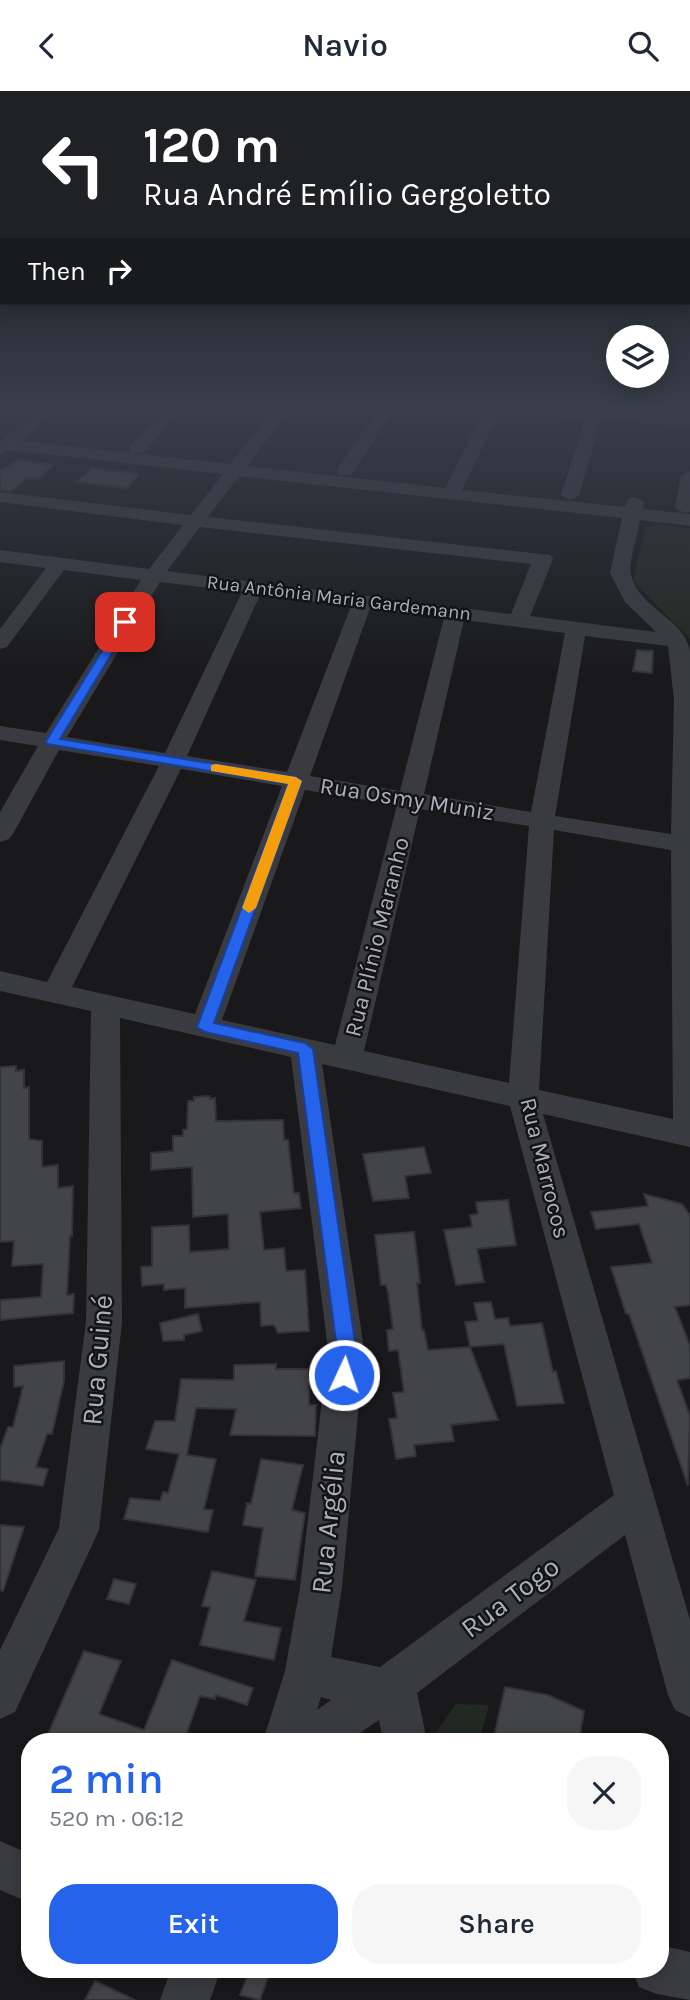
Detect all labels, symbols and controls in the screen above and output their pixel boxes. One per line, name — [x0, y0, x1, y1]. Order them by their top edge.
icon: back — [28, 27, 66, 65]
text: Navio — [302, 27, 388, 64]
icon: search — [624, 27, 662, 65]
text: 120 m — [143, 117, 280, 174]
icon: left — [28, 119, 119, 210]
text: Rua André Emílio Gergoletto — [143, 176, 551, 213]
icon: right — [100, 252, 138, 290]
text: Then — [28, 256, 86, 287]
map controls — [606, 325, 669, 388]
button: layers — [606, 325, 669, 388]
street label: Rua Antônia Maria Gardemann — [206, 571, 472, 625]
pin — [95, 592, 155, 652]
icon: arrive — [106, 603, 144, 641]
street label: Rua Osmy Muniz — [318, 772, 496, 826]
street label: Rua Plínio Maranho — [339, 835, 415, 1039]
street label: Rua Marrocos — [514, 1095, 576, 1241]
street label: Rua Guiné — [75, 1293, 119, 1427]
position arrow — [307, 1338, 381, 1412]
street label: Rua Argélia — [304, 1449, 352, 1595]
street label: Rua Togo — [454, 1549, 566, 1645]
text: 2 min — [49, 1754, 164, 1804]
button: close — [567, 1756, 641, 1830]
text: 520 m · 06:12 — [49, 1805, 184, 1832]
button: Exit — [49, 1884, 338, 1964]
button: Share — [352, 1884, 641, 1964]

